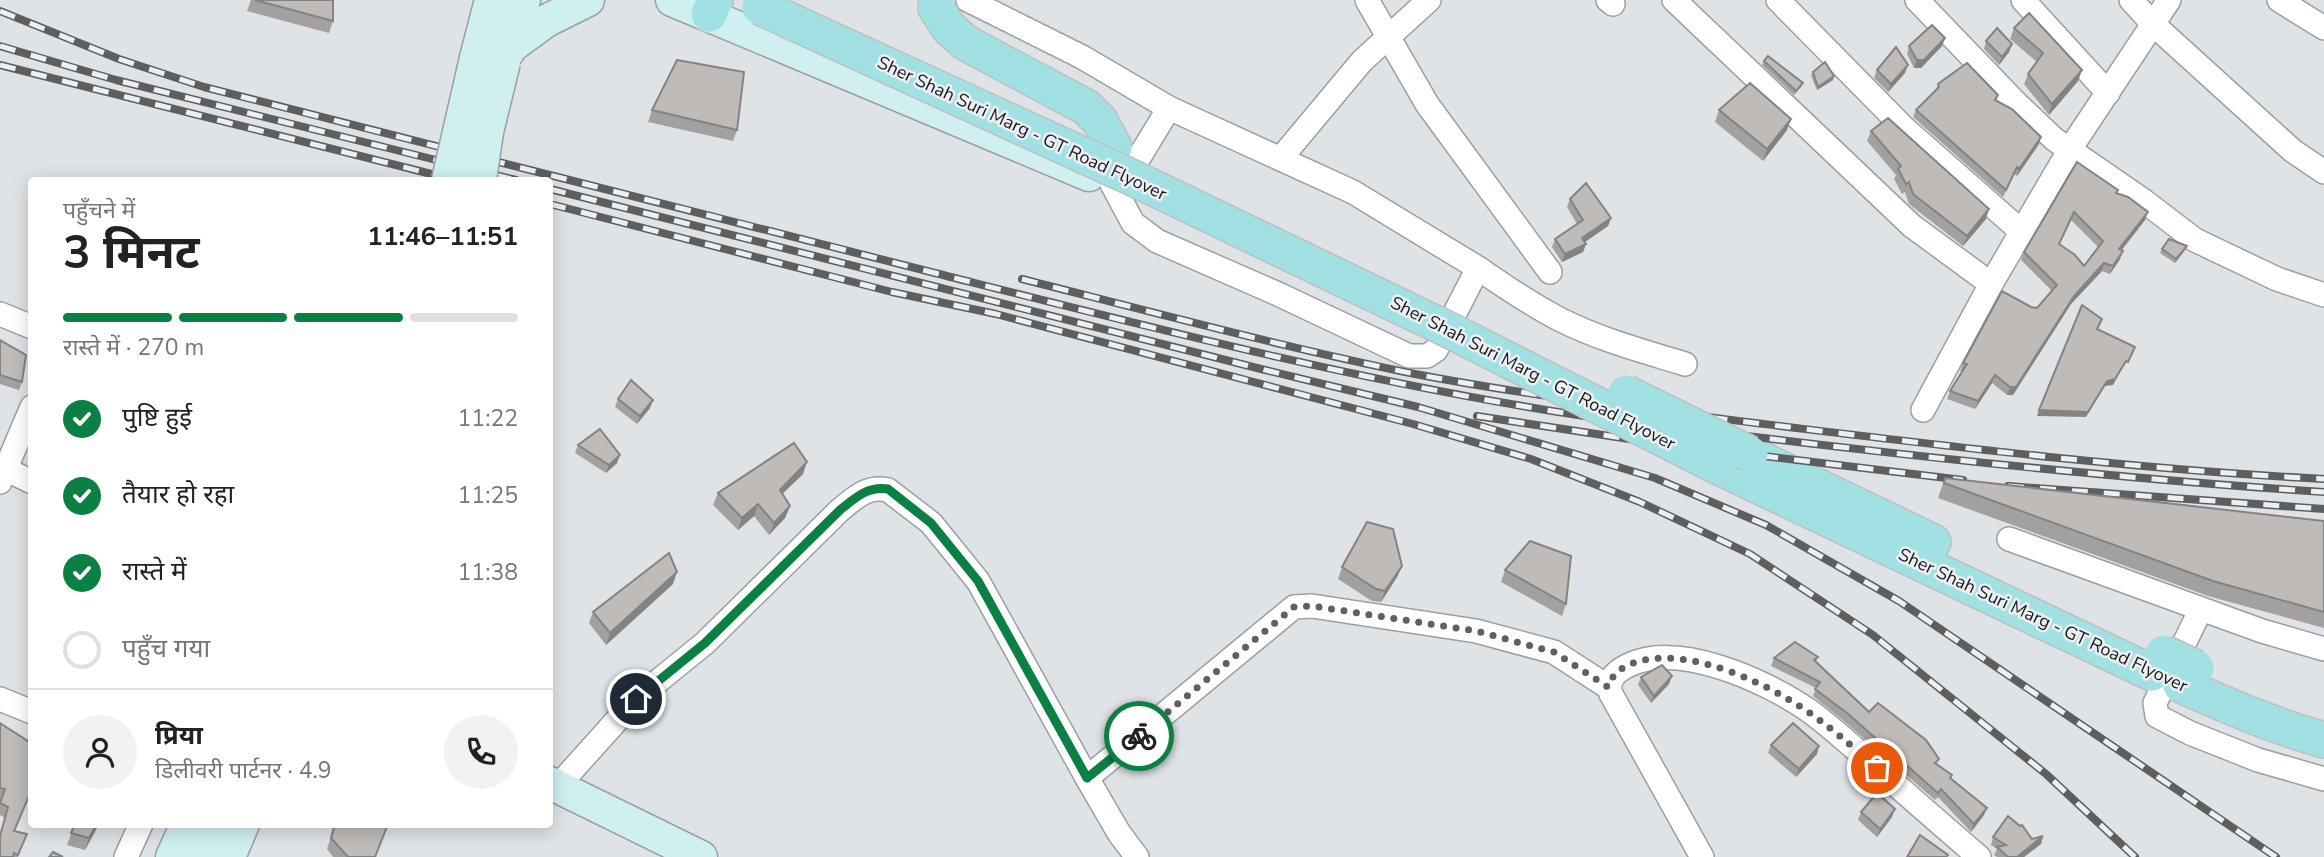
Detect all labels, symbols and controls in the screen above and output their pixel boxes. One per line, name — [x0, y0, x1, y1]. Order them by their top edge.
street label: Sher Shah Suri Marg - GT Road Flyover — [873, 50, 1171, 206]
text: पहुँचने में — [63, 195, 135, 226]
text: 11:46–11:51 — [367, 219, 518, 254]
text: 3 मिनट — [63, 221, 200, 284]
street label: Sher Shah Suri Marg - GT Road Flyover — [1386, 290, 1680, 456]
text: रास्ते में · 270 m — [63, 332, 204, 363]
icon: check — [63, 400, 101, 438]
text: पुष्टि हुई — [122, 400, 192, 435]
text: 11:22 — [458, 403, 518, 434]
icon: check — [63, 477, 101, 515]
text: तैयार हो रहा — [122, 477, 234, 512]
text: 11:25 — [458, 480, 518, 511]
street label: Sher Shah Suri Marg - GT Road Flyover — [1894, 542, 2192, 698]
icon: check — [63, 554, 101, 592]
text: रास्ते में — [122, 554, 187, 589]
text: 11:38 — [458, 557, 518, 588]
text: पहुँच गया — [122, 631, 210, 666]
pin — [606, 669, 666, 729]
icon: home — [617, 680, 655, 718]
courier — [1104, 701, 1174, 771]
button: person — [63, 715, 137, 789]
button: phone — [444, 715, 518, 789]
icon: bike — [1120, 717, 1158, 755]
text: प्रिया — [155, 718, 203, 753]
pin — [1847, 738, 1907, 798]
icon: bag — [1858, 749, 1896, 787]
text: डिलीवरी पार्टनर · 4.9 — [155, 755, 332, 786]

